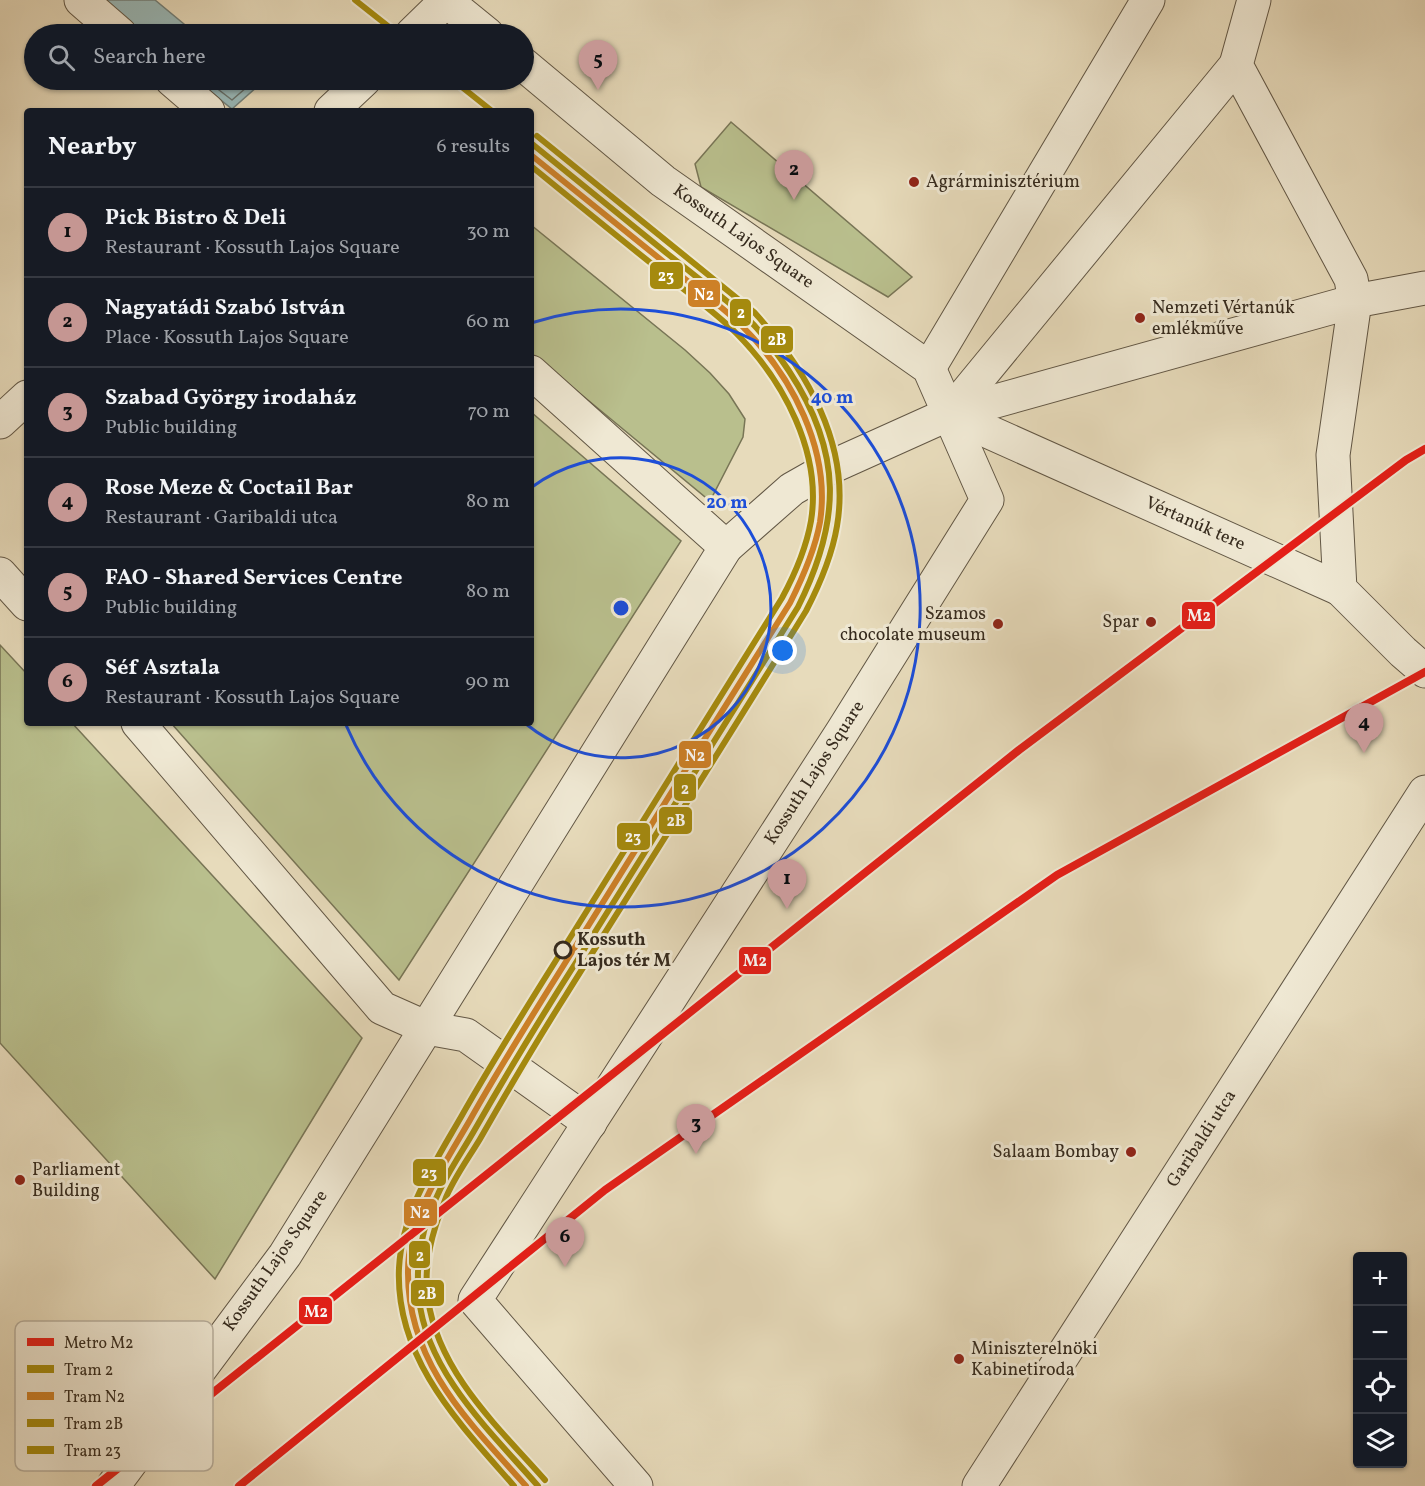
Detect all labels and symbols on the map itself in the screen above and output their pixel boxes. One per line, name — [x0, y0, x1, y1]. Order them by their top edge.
pin: 5 — [578, 40, 618, 90]
pin: 2 — [774, 150, 814, 200]
place label: Agrárminisztérium — [926, 170, 1080, 195]
marker: Agrárminisztérium — [907, 175, 921, 189]
street label: Kossuth Lajos Square — [667, 179, 819, 295]
line badge: 23 — [649, 261, 684, 290]
text: 23 — [658, 266, 674, 288]
line badge: N2 — [687, 279, 721, 308]
text: N2 — [694, 285, 714, 307]
place label: Nemzeti Vértanúk emlékműve — [1152, 296, 1295, 342]
line badge: 2 — [729, 298, 752, 327]
text: 2 — [737, 303, 745, 325]
marker: Nemzeti Vértanúk emlékműve — [1133, 311, 1147, 325]
line badge: 2B — [760, 325, 794, 354]
text: 2B — [767, 330, 787, 352]
text: 40 m — [811, 386, 853, 411]
text: 20 m — [706, 491, 748, 516]
street label: Vértanúk tere — [1141, 491, 1249, 557]
centre of rings — [611, 598, 631, 618]
line badge: M2 — [1181, 601, 1216, 630]
place label: Szamos chocolate museum — [840, 602, 986, 648]
text: M2 — [1187, 606, 1211, 628]
place label: Spar — [1102, 610, 1139, 635]
marker: Spar — [1144, 615, 1158, 629]
marker: Szamos chocolate museum — [991, 617, 1005, 631]
your location — [768, 636, 797, 665]
street label: Kossuth Lajos Square — [759, 696, 871, 850]
pin: 4 — [1344, 704, 1384, 753]
line badge: N2 — [678, 740, 712, 769]
text: N2 — [685, 746, 705, 768]
line badge: 2 — [673, 773, 697, 802]
text: 2 — [681, 779, 689, 801]
line badge: 2B — [658, 806, 693, 835]
text: 2B — [666, 811, 686, 833]
line badge: 23 — [616, 822, 651, 851]
text: 23 — [625, 827, 641, 849]
pin: 1 — [768, 860, 806, 909]
place label: Kossuth Lajos tér M — [577, 928, 671, 974]
marker: Kossuth Lajos tér M — [554, 941, 572, 959]
line badge: M2 — [738, 946, 772, 975]
text: M2 — [743, 951, 767, 973]
street label: Garibaldi utca — [1161, 1085, 1243, 1193]
pin: 3 — [676, 1104, 716, 1154]
place label: Salaam Bombay — [993, 1140, 1119, 1165]
marker: Salaam Bombay — [1124, 1145, 1138, 1159]
place label: Parliament Building — [32, 1158, 120, 1204]
line badge: 23 — [412, 1158, 447, 1187]
text: 23 — [421, 1163, 437, 1185]
marker: Parliament Building — [13, 1173, 27, 1187]
street label: Kossuth Lajos Square — [218, 1185, 334, 1337]
line badge: N2 — [403, 1198, 438, 1227]
text: N2 — [410, 1203, 430, 1225]
pin: 6 — [546, 1218, 584, 1267]
line badge: 2 — [408, 1240, 431, 1269]
text: 2 — [416, 1246, 424, 1268]
line badge: 2B — [410, 1279, 445, 1307]
text: 2B — [417, 1284, 437, 1306]
line badge: M2 — [298, 1296, 333, 1325]
text: M2 — [304, 1302, 328, 1324]
legend — [15, 1321, 213, 1471]
text: Metro M2 — [64, 1333, 134, 1355]
place label: Miniszterelnöki Kabinetiroda — [971, 1337, 1098, 1383]
marker: Miniszterelnöki Kabinetiroda — [952, 1352, 966, 1366]
text: Tram 2 — [64, 1360, 113, 1382]
text: Tram N2 — [64, 1387, 125, 1409]
text: Tram 2B — [64, 1414, 123, 1436]
text: Tram 23 — [64, 1441, 121, 1463]

